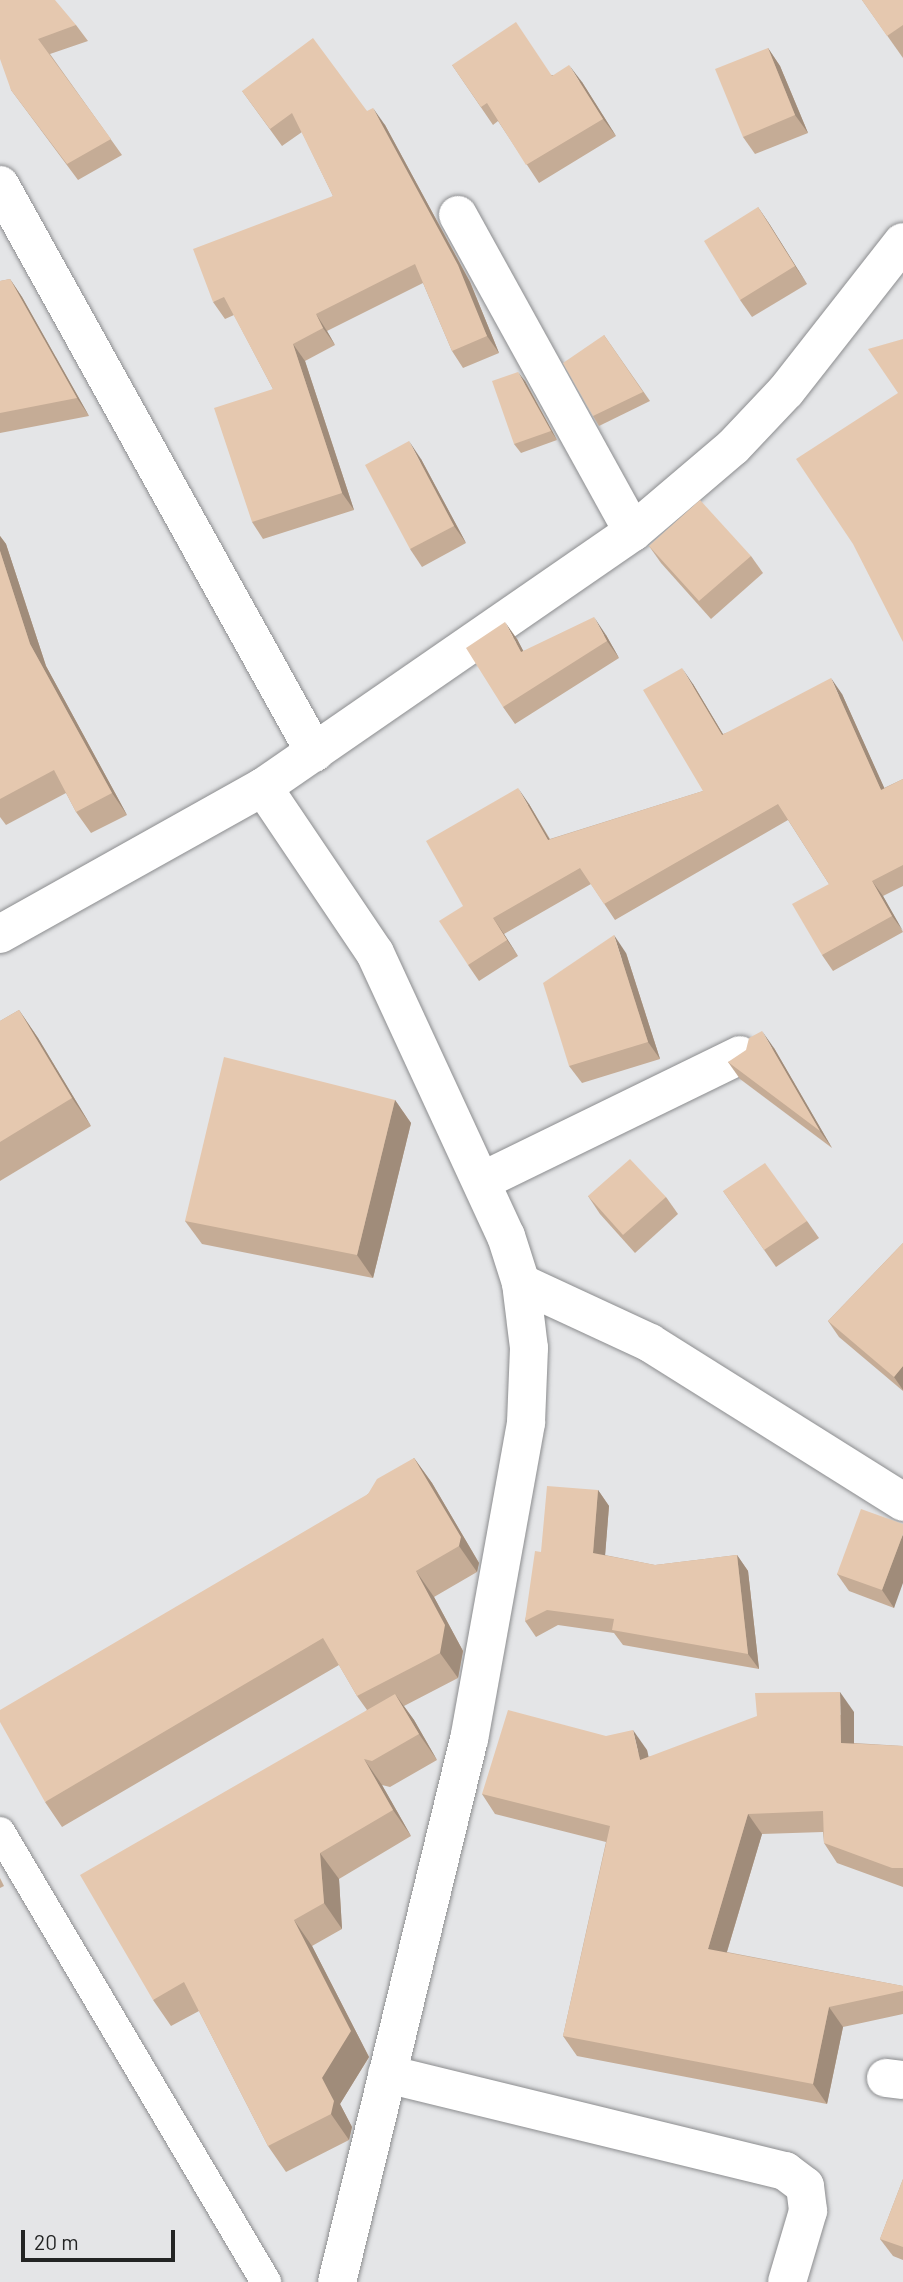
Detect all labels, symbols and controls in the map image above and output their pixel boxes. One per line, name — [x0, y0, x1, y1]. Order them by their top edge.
scale bar — [24, 2216, 178, 2260]
text: 20 m — [34, 2229, 79, 2254]

